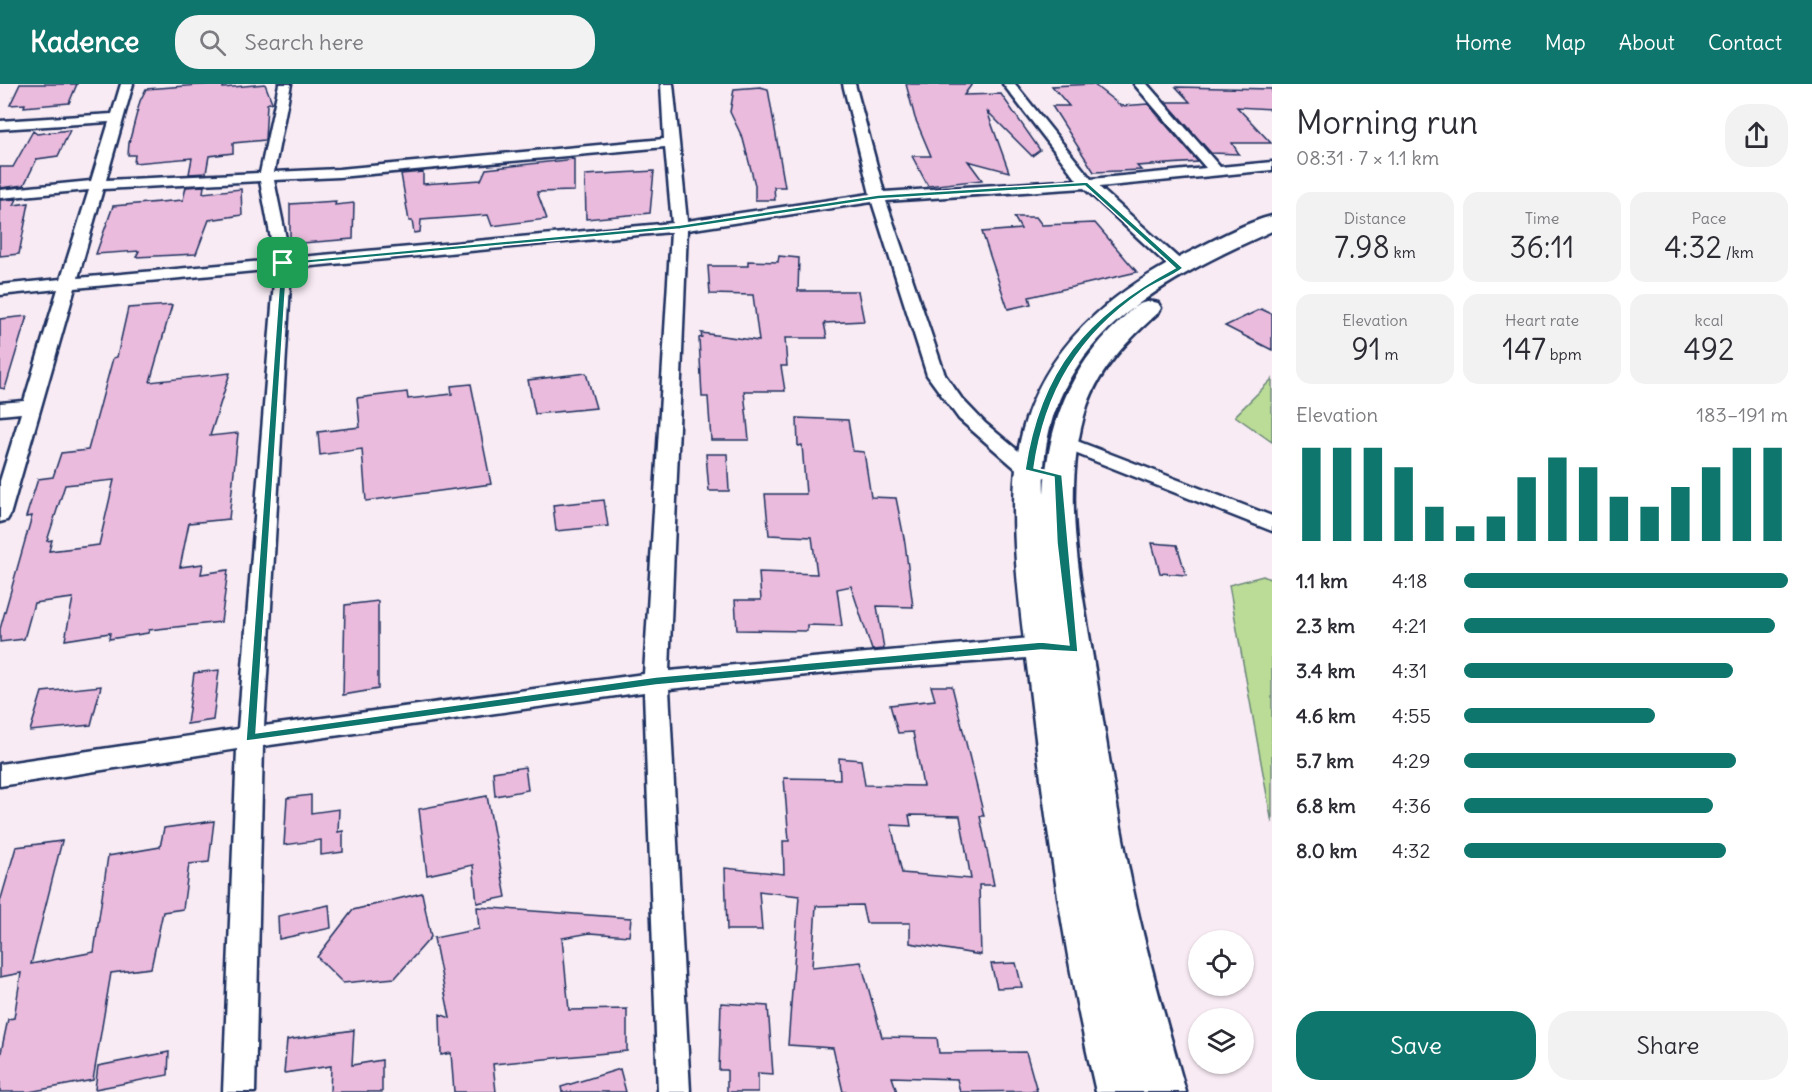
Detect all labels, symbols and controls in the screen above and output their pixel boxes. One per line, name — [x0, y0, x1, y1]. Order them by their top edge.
search box — [175, 15, 595, 69]
text: Kadence — [30, 24, 139, 60]
icon: search — [196, 26, 229, 59]
text: Search here — [244, 28, 364, 56]
text: Home — [1455, 29, 1512, 56]
text: Map — [1545, 29, 1586, 56]
text: About — [1619, 29, 1675, 56]
text: Contact — [1708, 29, 1782, 56]
text: Morning run — [1296, 101, 1478, 143]
button: share — [1725, 104, 1788, 167]
text: 08:31 · 7 × 1.1 km — [1296, 145, 1439, 170]
text: Distance — [1344, 208, 1406, 228]
text: Time — [1525, 208, 1559, 228]
text: Pace — [1692, 208, 1726, 228]
text: 7.98 — [1334, 228, 1390, 266]
text: 36:11 — [1510, 228, 1574, 266]
text: 4:32 — [1664, 228, 1722, 266]
pin — [257, 237, 308, 288]
text: km — [1390, 242, 1416, 262]
text: /km — [1722, 242, 1754, 262]
icon: arrive — [266, 246, 299, 279]
text: Elevation — [1342, 310, 1408, 330]
text: Heart rate — [1505, 310, 1579, 330]
text: kcal — [1695, 310, 1723, 330]
text: 91 — [1351, 330, 1381, 368]
text: 147 — [1502, 330, 1546, 368]
text: 492 — [1683, 330, 1735, 368]
text: m — [1381, 344, 1399, 364]
text: bpm — [1546, 344, 1582, 364]
text: Elevation — [1296, 402, 1378, 427]
text: 183–191 m — [1696, 402, 1788, 427]
text: 1.1 km — [1296, 568, 1348, 593]
text: 4:18 — [1392, 568, 1428, 593]
text: 2.3 km — [1296, 613, 1355, 638]
text: 4:21 — [1392, 613, 1427, 638]
text: 3.4 km — [1296, 658, 1355, 683]
text: 4:31 — [1392, 658, 1427, 683]
text: 4.6 km — [1296, 703, 1356, 728]
text: 4:55 — [1392, 703, 1431, 728]
text: 5.7 km — [1296, 748, 1354, 773]
text: 4:29 — [1392, 748, 1431, 773]
text: 6.8 km — [1296, 793, 1356, 818]
text: 4:36 — [1392, 793, 1431, 818]
text: 8.0 km — [1296, 838, 1357, 863]
text: 4:32 — [1392, 838, 1430, 863]
map controls — [1188, 930, 1254, 1074]
button: locate — [1188, 930, 1254, 996]
button: layers — [1188, 1008, 1254, 1074]
button: Save — [1296, 1011, 1536, 1080]
button: Share — [1548, 1011, 1788, 1080]

